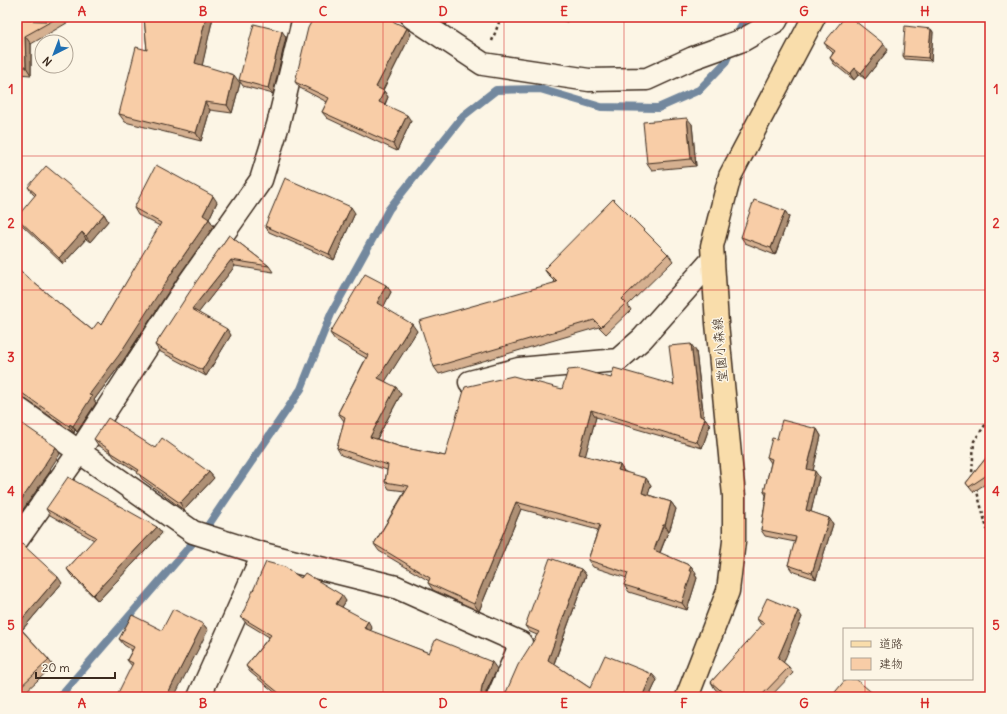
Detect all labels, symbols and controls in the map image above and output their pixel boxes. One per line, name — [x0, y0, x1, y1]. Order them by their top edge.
text: A — [78, 3, 87, 20]
text: B — [199, 3, 208, 20]
text: C — [319, 3, 328, 20]
text: D — [438, 3, 448, 20]
text: E — [560, 3, 568, 20]
text: F — [680, 3, 688, 20]
text: G — [799, 3, 809, 20]
text: H — [920, 3, 930, 20]
north arrow — [34, 34, 74, 74]
text: N — [40, 54, 55, 69]
text: 1 — [8, 81, 14, 98]
text: 1 — [993, 81, 999, 98]
text: 2 — [7, 215, 15, 232]
text: 2 — [992, 215, 1000, 232]
street label: 堂園小森線 — [709, 316, 731, 383]
text: 3 — [7, 349, 15, 366]
text: 3 — [992, 349, 1000, 366]
text: 4 — [7, 483, 15, 500]
text: 4 — [992, 483, 1000, 500]
text: 5 — [7, 617, 15, 634]
text: 5 — [992, 617, 1000, 634]
legend — [843, 628, 973, 680]
text: 道路 — [879, 636, 903, 651]
scale bar — [36, 654, 115, 680]
text: 建物 — [879, 656, 903, 671]
text: 20 m — [42, 660, 70, 675]
text: A — [78, 695, 87, 712]
text: B — [199, 695, 208, 712]
text: C — [319, 695, 328, 712]
text: D — [438, 695, 448, 712]
text: E — [560, 695, 568, 712]
text: F — [680, 695, 688, 712]
text: G — [799, 695, 809, 712]
text: H — [920, 695, 930, 712]

